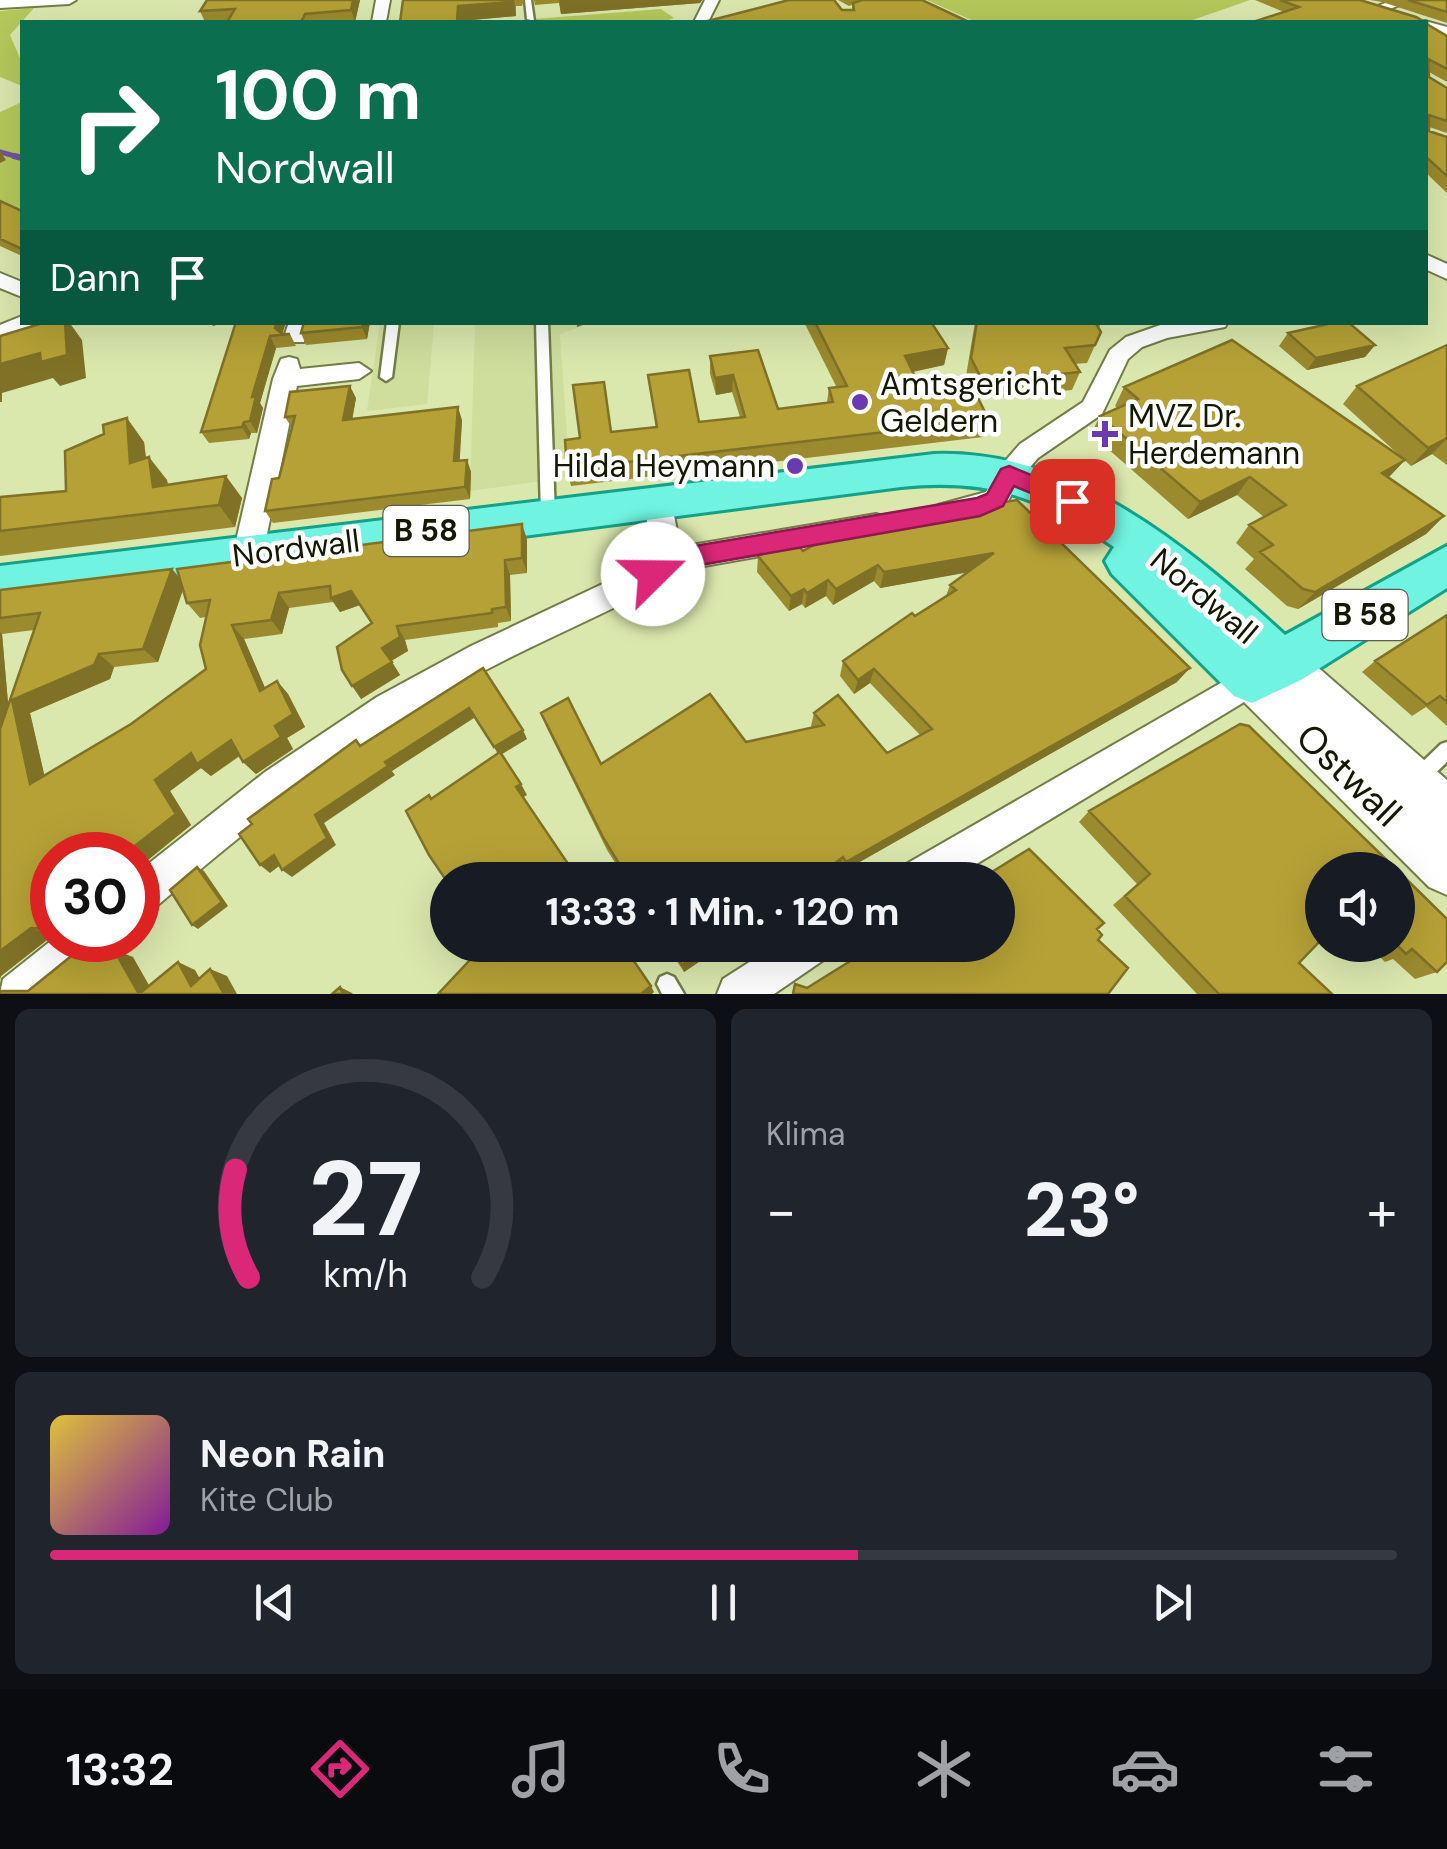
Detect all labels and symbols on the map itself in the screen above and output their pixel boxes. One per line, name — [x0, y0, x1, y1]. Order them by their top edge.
place label: Amtsgericht Geldern — [880, 363, 1063, 442]
marker: Amtsgericht Geldern — [849, 391, 871, 413]
place label: MVZ Dr. Herdemann — [1128, 395, 1300, 474]
marker: MVZ Dr. Herdemann — [1092, 421, 1118, 447]
place label: Hilda Heymann — [553, 445, 775, 487]
marker: Hilda Heymann — [784, 455, 806, 477]
pin — [1030, 459, 1115, 544]
road number: B 58 — [384, 506, 468, 556]
street label: Nordwall — [230, 519, 362, 577]
position arrow — [601, 522, 705, 626]
street label: Nordwall — [1142, 539, 1266, 653]
road number: B 58 — [1322, 590, 1408, 640]
street label: Ostwall — [1285, 712, 1413, 838]
speed limit sign: 30 — [30, 832, 160, 962]

